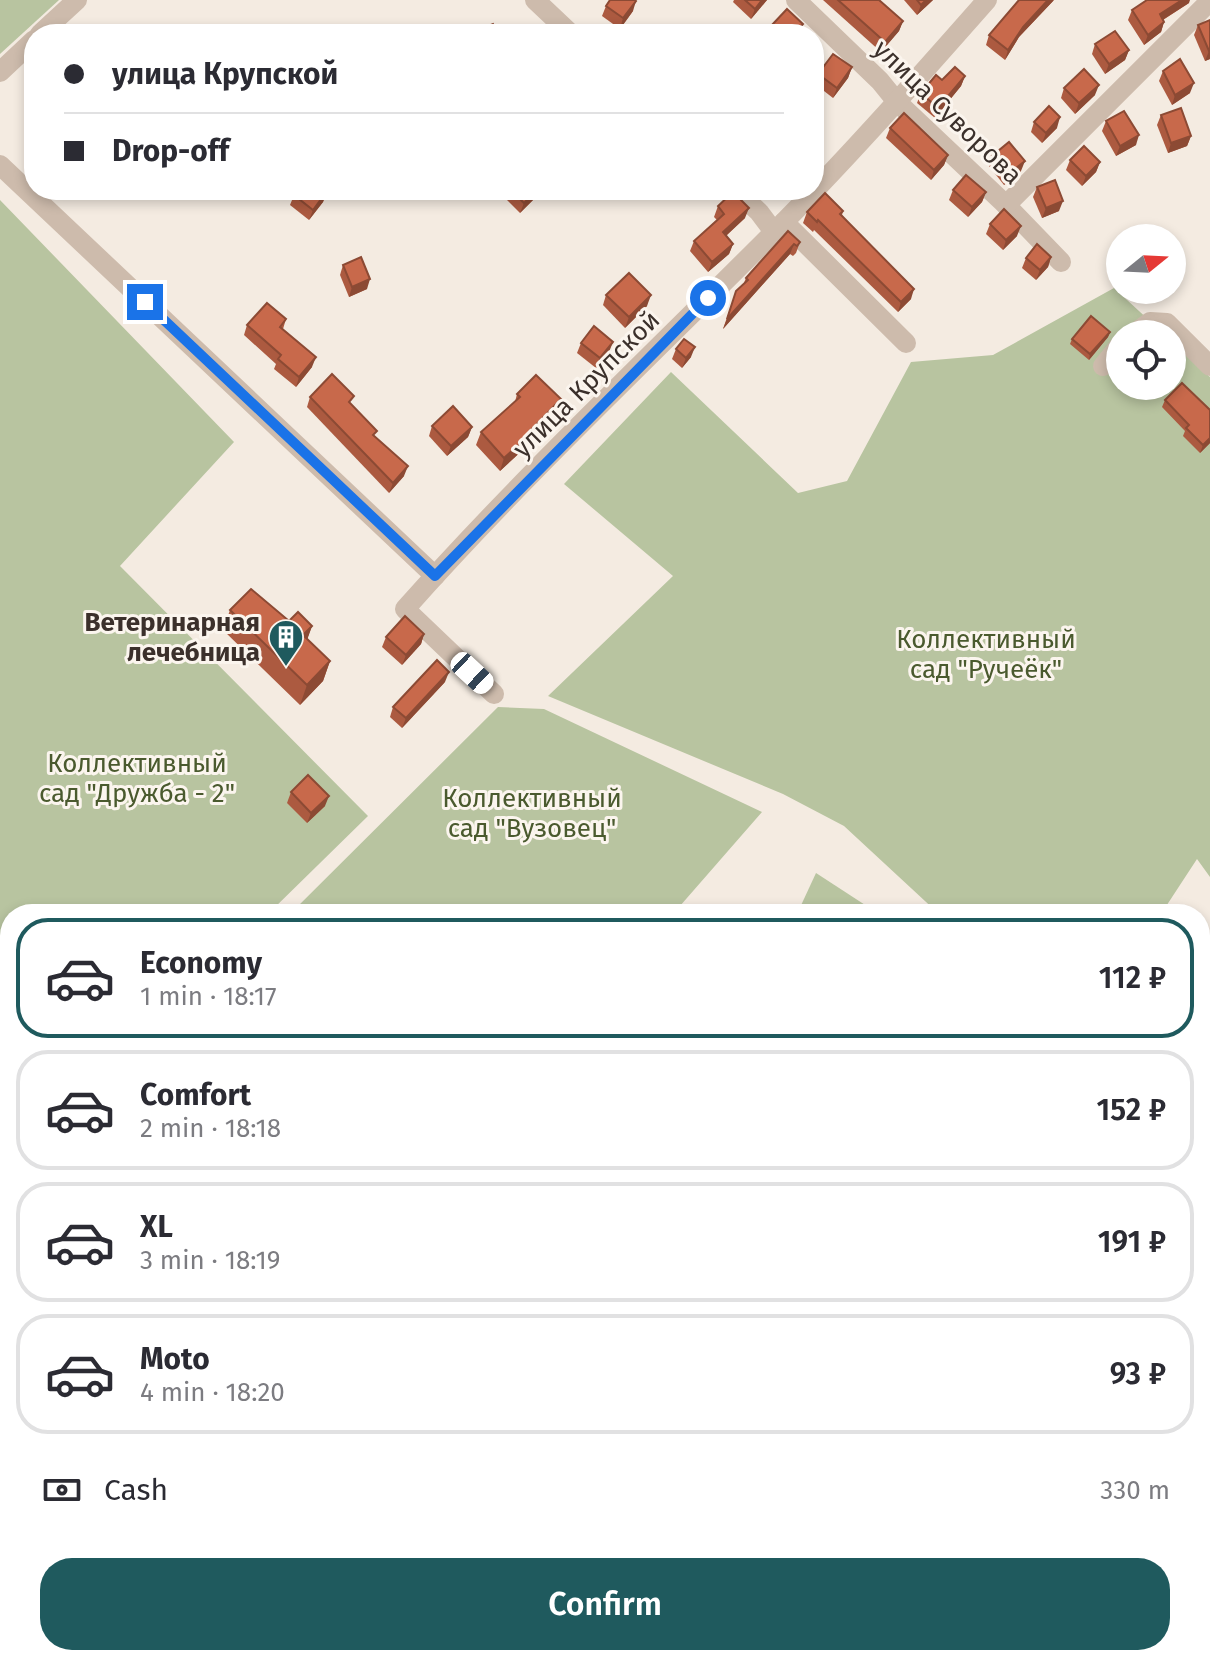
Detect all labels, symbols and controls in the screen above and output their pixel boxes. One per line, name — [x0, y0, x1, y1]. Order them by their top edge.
street label: улица Суворова — [867, 34, 1028, 191]
text: улица Крупской — [112, 56, 338, 92]
text: Drop-off — [112, 133, 229, 169]
north arrow — [1106, 224, 1186, 304]
map controls — [1106, 224, 1186, 400]
route start — [690, 280, 726, 316]
route end — [127, 284, 163, 320]
street label: улица Крупской — [507, 305, 666, 464]
button: locate — [1106, 320, 1186, 400]
place label: Ветеринарная лечебница — [84, 607, 260, 668]
building icon: Ветеринарная лечебница — [267, 618, 305, 668]
park label: Коллективный сад "Ручеёк" — [896, 624, 1076, 685]
car — [446, 648, 498, 698]
park label: Коллективный сад "Дружба - 2" — [39, 748, 235, 809]
park label: Коллективный сад "Вузовец" — [442, 783, 622, 844]
icon: car — [44, 942, 116, 1014]
text: Economy — [140, 945, 262, 981]
text: 112 ₽ — [1099, 960, 1166, 996]
text: 1 min · 18:17 — [140, 981, 277, 1012]
icon: car — [44, 1074, 116, 1146]
text: Comfort — [140, 1077, 251, 1113]
text: 152 ₽ — [1097, 1092, 1166, 1128]
text: 2 min · 18:18 — [140, 1113, 281, 1144]
icon: car — [44, 1206, 116, 1278]
text: XL — [140, 1209, 173, 1245]
text: 191 ₽ — [1098, 1224, 1166, 1260]
text: 3 min · 18:19 — [140, 1245, 280, 1276]
icon: car — [44, 1338, 116, 1410]
text: Moto — [140, 1341, 210, 1377]
text: 93 ₽ — [1110, 1356, 1166, 1392]
text: 4 min · 18:20 — [140, 1377, 285, 1408]
icon: cash — [40, 1468, 84, 1512]
text: Cash — [104, 1472, 168, 1508]
text: 330 m — [1100, 1475, 1170, 1506]
button: Confirm — [40, 1558, 1170, 1650]

